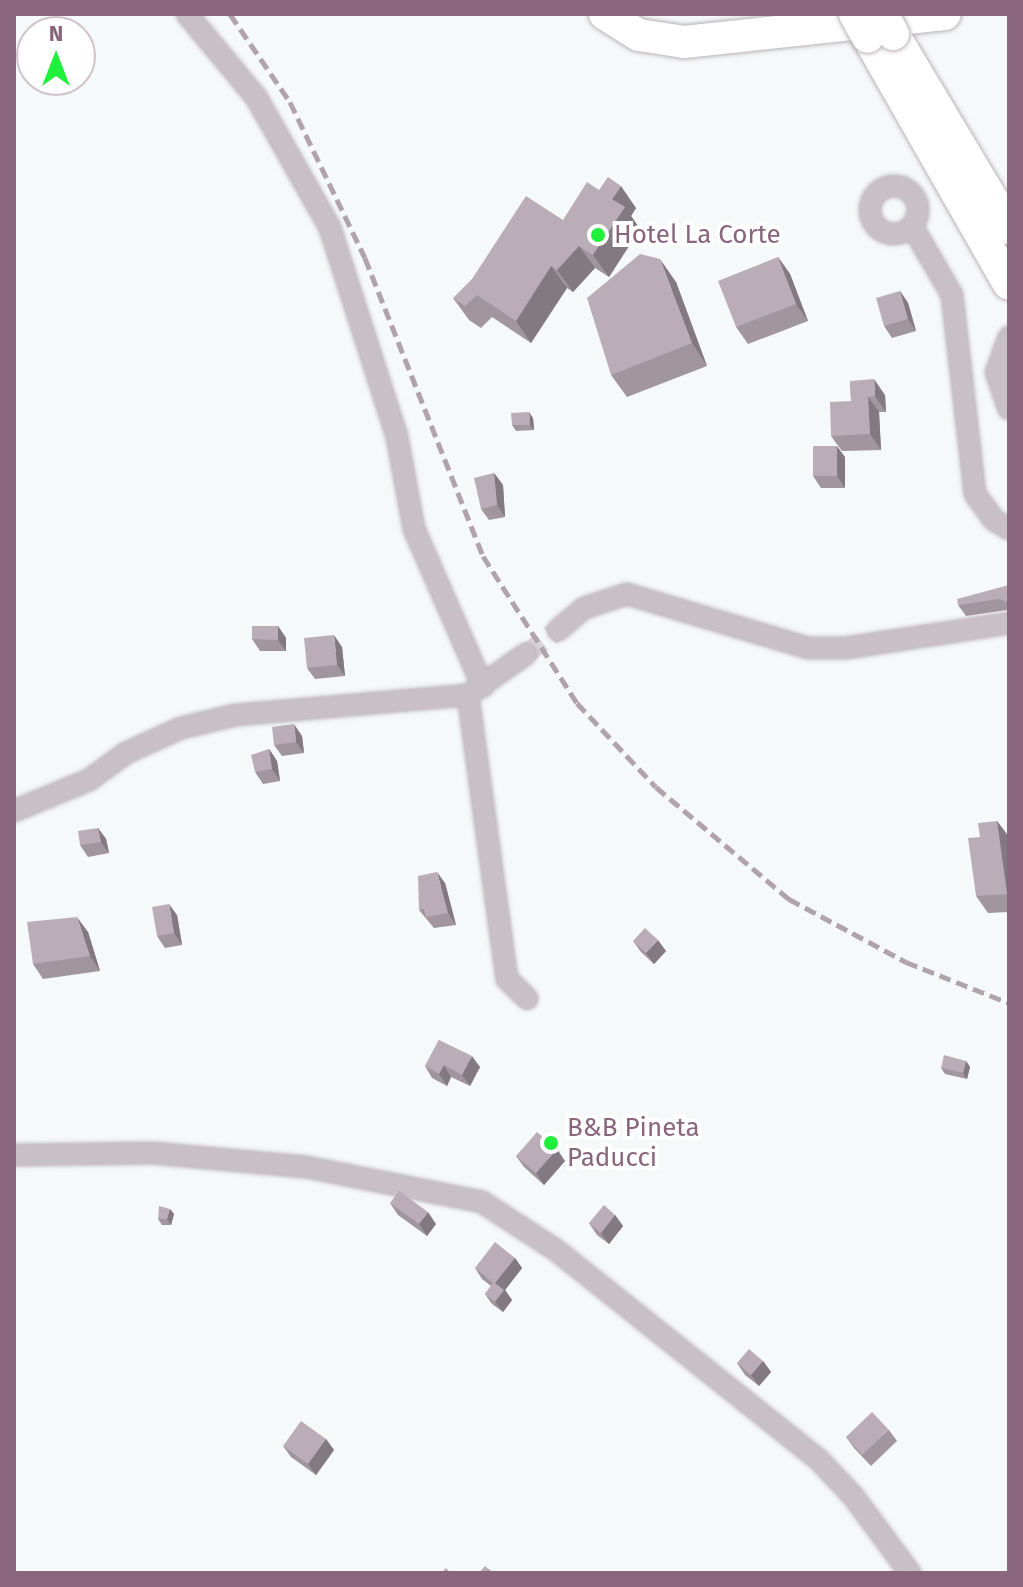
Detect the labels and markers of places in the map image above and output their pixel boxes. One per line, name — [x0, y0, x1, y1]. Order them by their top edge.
place label: Hotel La Corte — [614, 219, 781, 251]
marker: Hotel La Corte — [589, 226, 607, 244]
place label: B&B Pineta Paducci — [567, 1112, 700, 1174]
marker: B&B Pineta Paducci — [542, 1134, 560, 1152]

